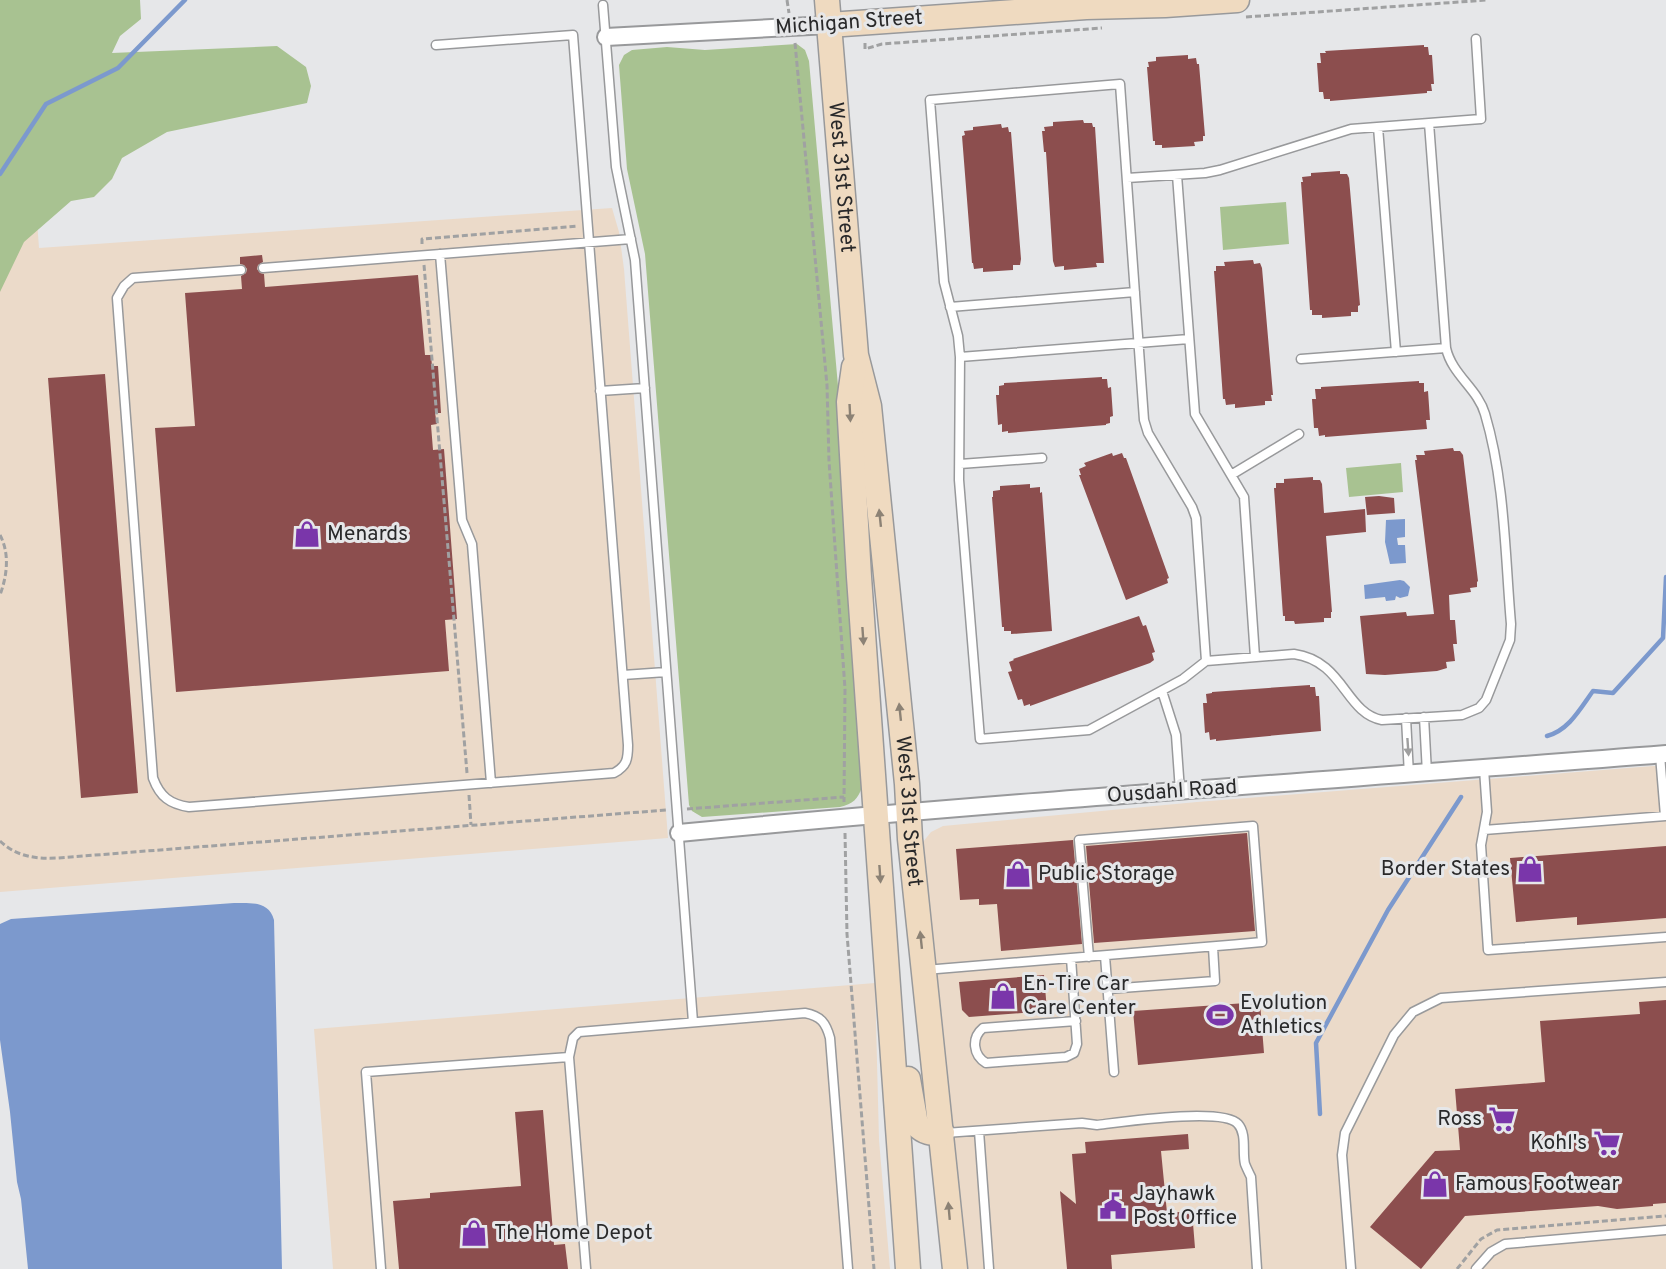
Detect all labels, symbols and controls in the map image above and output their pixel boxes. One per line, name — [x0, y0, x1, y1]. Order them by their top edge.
street label: Michigan Street — [774, 4, 924, 42]
street label: West 31st Street — [822, 101, 861, 254]
one-way arrow — [845, 404, 854, 423]
one-way arrow — [875, 509, 885, 528]
shop icon: Menards — [292, 519, 322, 549]
place label: Menards — [327, 521, 408, 548]
one-way arrow — [858, 626, 868, 645]
one-way arrow — [895, 703, 905, 722]
street label: West 31st Street — [889, 735, 928, 888]
one-way arrow — [1403, 737, 1412, 756]
street label: Ousdahl Road — [1106, 774, 1238, 810]
shop icon: Border States — [1515, 854, 1545, 884]
place label: Border States — [1381, 856, 1510, 883]
shop icon: Public Storage — [1003, 859, 1033, 889]
place label: Public Storage — [1038, 861, 1175, 888]
one-way arrow — [876, 864, 885, 883]
one-way arrow — [916, 930, 926, 949]
place label: En-Tire Car Care Center — [1023, 971, 1136, 1022]
shop icon: En-Tire Car Care Center — [988, 981, 1018, 1011]
place label: Evolution Athletics — [1240, 990, 1327, 1041]
sports icon: Evolution Athletics — [1205, 1000, 1235, 1030]
supermarket icon: Ross — [1487, 1104, 1517, 1134]
place label: Ross — [1437, 1106, 1482, 1133]
supermarket icon: Kohl's — [1592, 1128, 1622, 1158]
place label: Kohl's — [1530, 1130, 1587, 1157]
shop icon: Famous Footwear — [1420, 1169, 1450, 1199]
place label: Famous Footwear — [1455, 1171, 1620, 1198]
place label: Jayhawk Post Office — [1133, 1181, 1237, 1232]
public building icon: Jayhawk Post Office — [1098, 1191, 1128, 1221]
one-way arrow — [944, 1201, 954, 1220]
shop icon: The Home Depot — [459, 1218, 489, 1248]
place label: The Home Depot — [494, 1220, 653, 1247]

